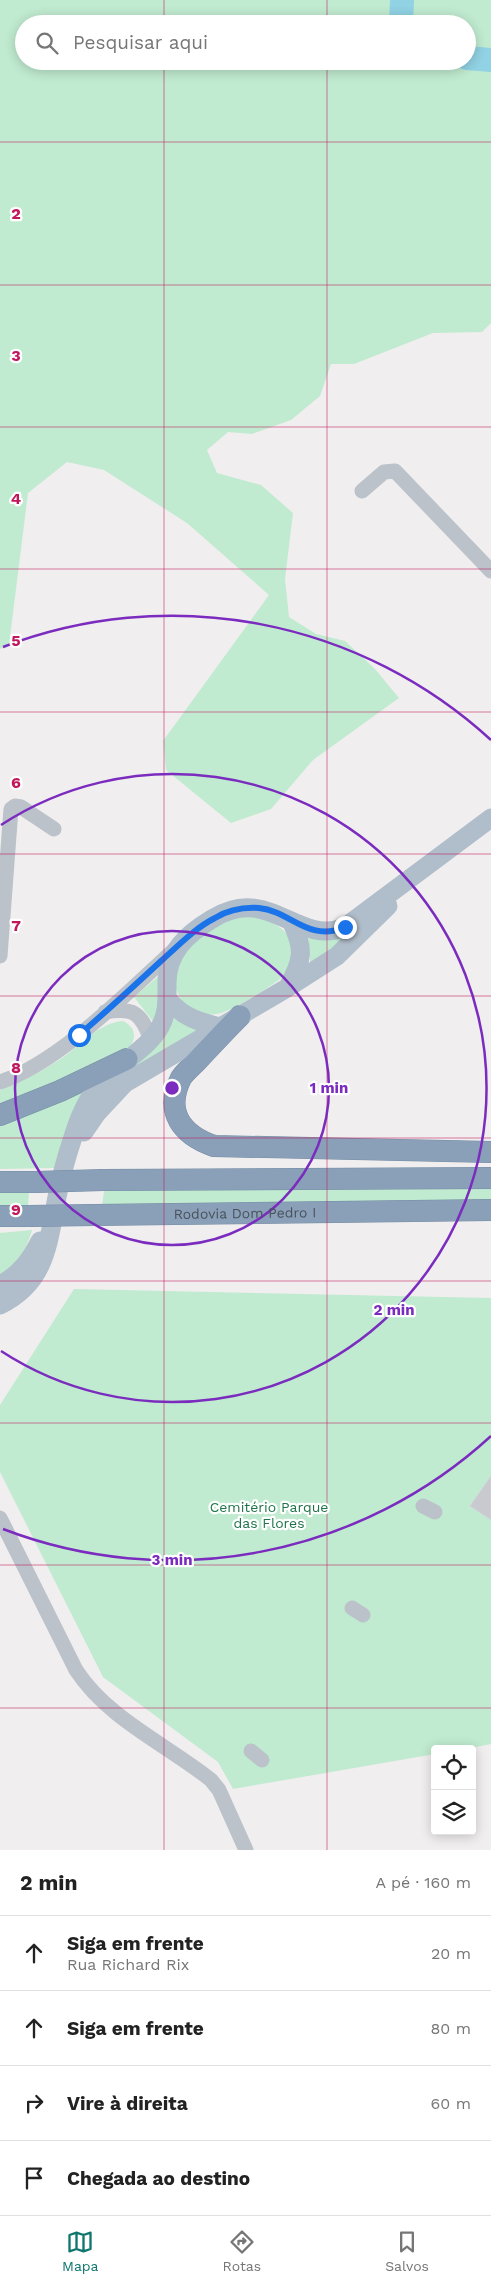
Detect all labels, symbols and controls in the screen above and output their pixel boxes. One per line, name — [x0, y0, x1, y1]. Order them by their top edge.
search box — [15, 15, 476, 70]
icon: search — [33, 29, 61, 57]
text: Pesquisar aqui — [73, 31, 208, 54]
text: 2 — [11, 204, 21, 223]
text: 3 — [11, 346, 21, 365]
text: 4 — [11, 489, 21, 508]
text: 5 — [11, 631, 21, 650]
text: 6 — [11, 773, 21, 792]
text: 7 — [11, 916, 21, 935]
route end — [334, 916, 357, 939]
route start — [68, 1024, 91, 1047]
text: 8 — [11, 1058, 21, 1077]
centre of rings — [163, 1079, 181, 1097]
text: 1 min — [310, 1079, 348, 1097]
text: 9 — [11, 1200, 21, 1219]
street label: Rodovia Dom Pedro I — [173, 1204, 317, 1222]
text: 2 min — [373, 1301, 415, 1319]
park label: Cemitério Parque das Flores — [210, 1499, 328, 1531]
text: 3 min — [152, 1551, 192, 1569]
map controls — [431, 1745, 476, 1835]
button: locate — [431, 1745, 476, 1790]
button: layers — [431, 1790, 476, 1835]
text: 2 min — [20, 1870, 77, 1895]
text: A pé · 160 m — [376, 1873, 471, 1892]
text: Siga em frente — [67, 1932, 204, 1955]
icon: ahead — [20, 1939, 48, 1967]
text: 20 m — [431, 1944, 471, 1963]
text: Rua Richard Rix — [67, 1955, 189, 1974]
icon: ahead — [20, 2014, 48, 2042]
text: Siga em frente — [67, 2017, 204, 2040]
text: 80 m — [430, 2019, 471, 2038]
icon: right — [20, 2089, 48, 2117]
text: Vire à direita — [67, 2092, 188, 2115]
text: 60 m — [431, 2094, 471, 2113]
icon: arrive — [20, 2164, 48, 2192]
text: Chegada ao destino — [67, 2167, 250, 2190]
tab: Mapa — [62, 2228, 99, 2274]
tab: Rotas — [223, 2228, 261, 2274]
tab: Salvos — [385, 2228, 429, 2274]

